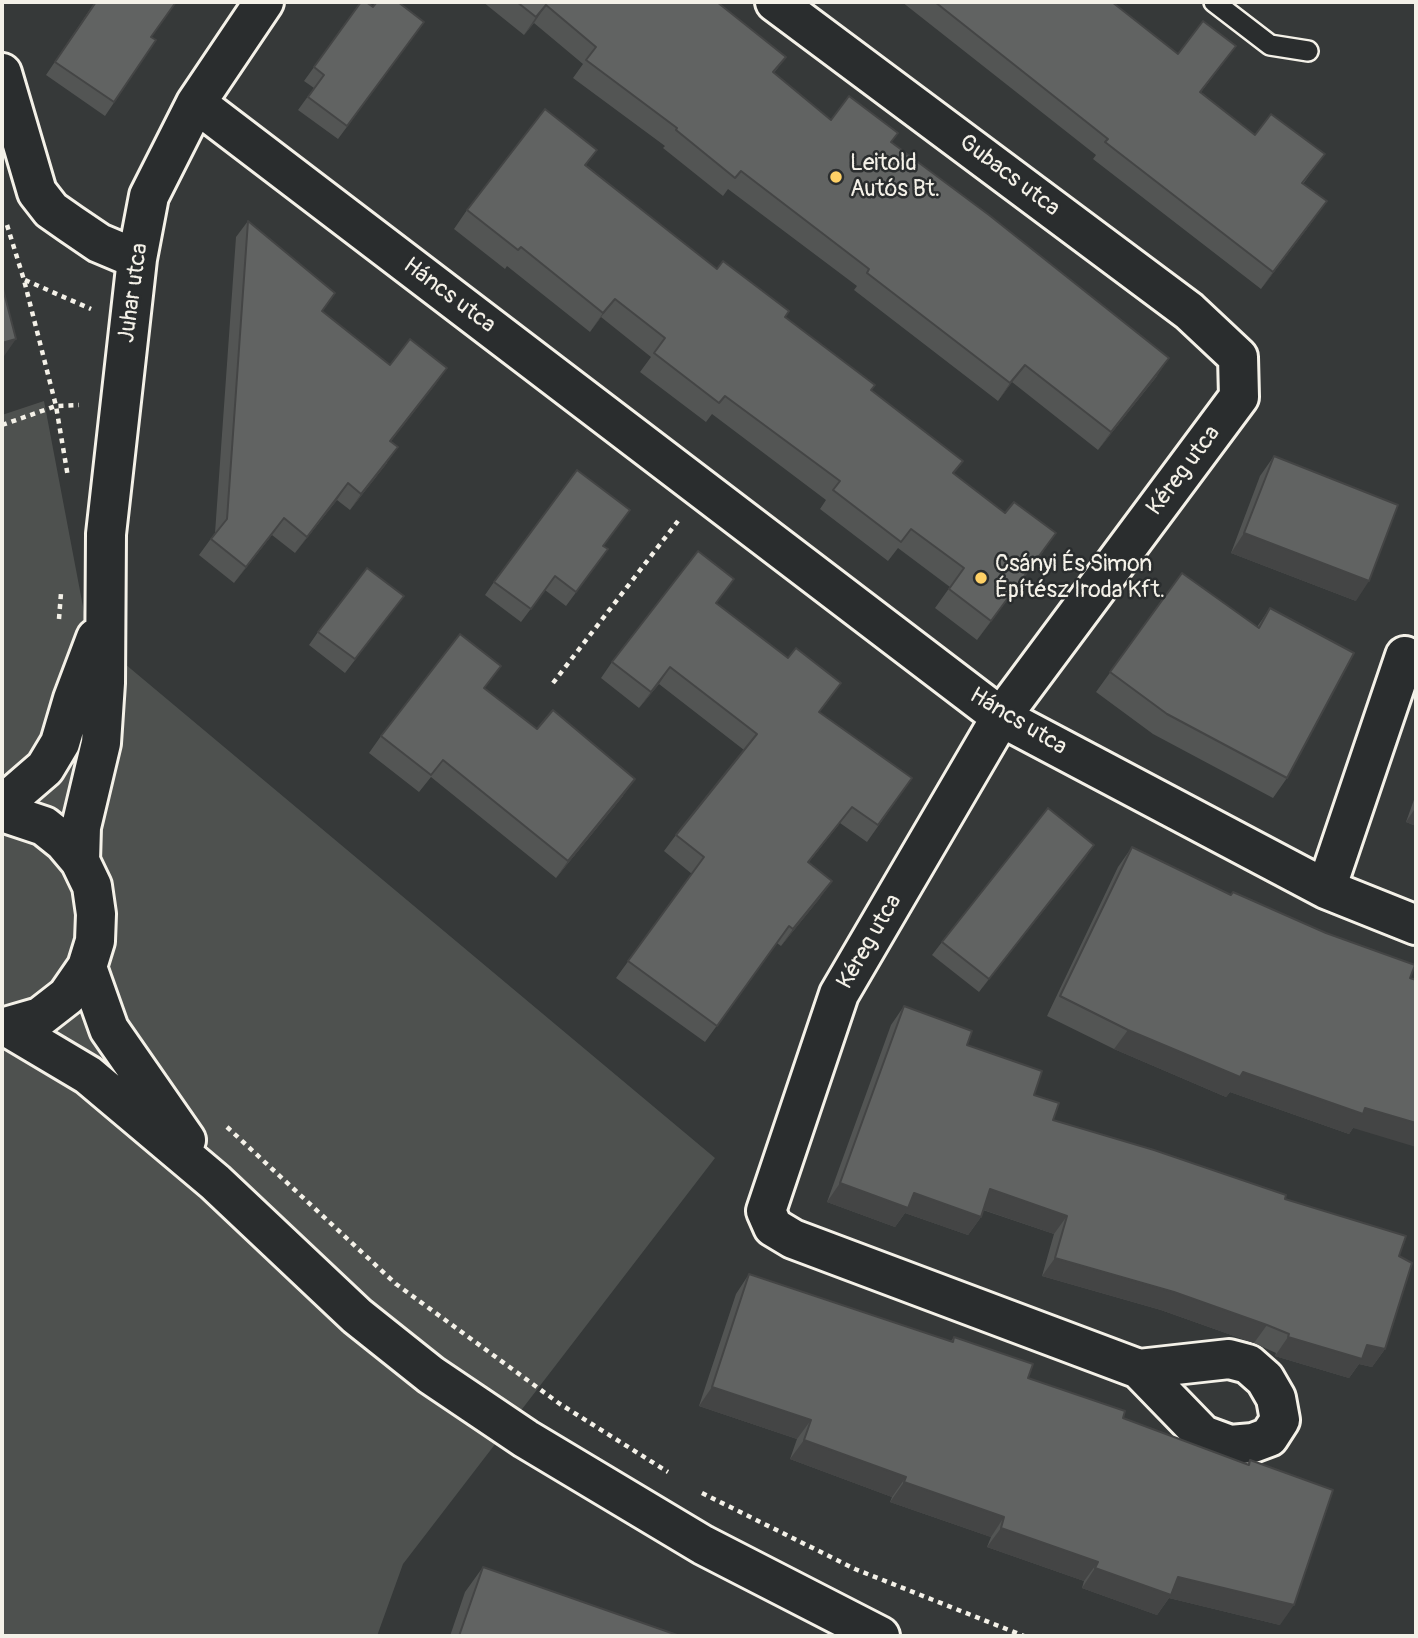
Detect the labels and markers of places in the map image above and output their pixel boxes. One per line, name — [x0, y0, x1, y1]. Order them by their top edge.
place label: Leitold Autós Bt. — [850, 150, 940, 204]
marker: Leitold Autós Bt. — [828, 169, 844, 185]
place label: Csányi És Simon Építész Iroda Kft. — [995, 551, 1165, 605]
marker: Csányi És Simon Építész Iroda Kft. — [973, 570, 989, 586]

